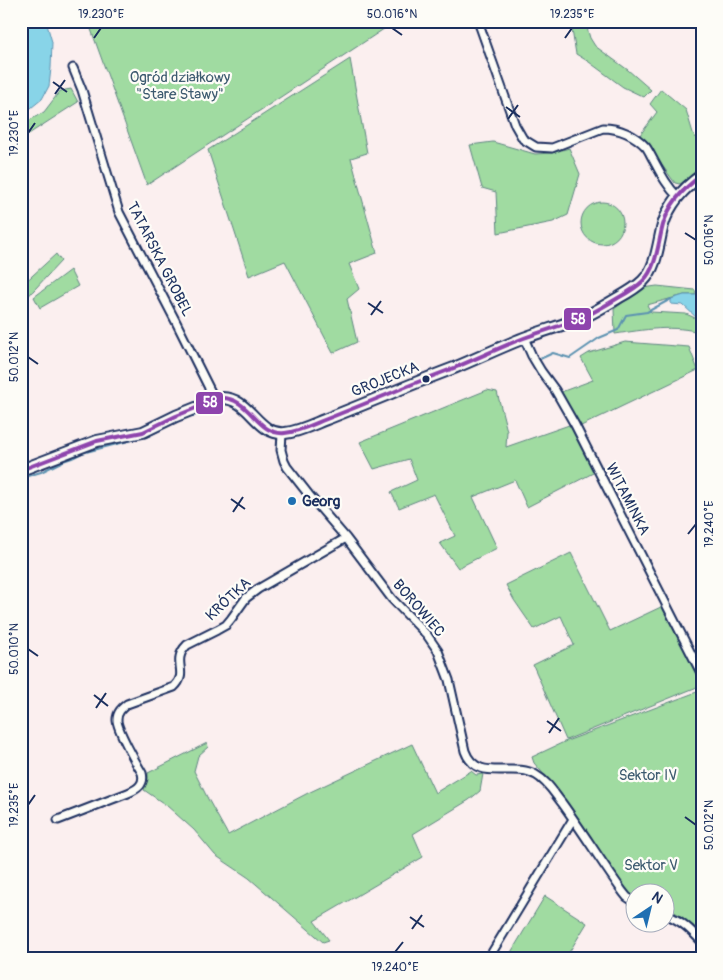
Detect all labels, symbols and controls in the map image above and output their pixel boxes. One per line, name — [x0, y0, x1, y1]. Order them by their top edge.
text: 19.230°E — [78, 7, 124, 22]
text: 50.016°N — [367, 7, 417, 22]
text: 19.235°E — [550, 7, 594, 22]
park label: Ogród działkowy "Stare Stawy" — [130, 68, 231, 104]
text: 19.230°E — [7, 110, 22, 156]
street label: TATARSKA GROBEL — [122, 199, 197, 320]
text: 50.016°N — [702, 215, 717, 265]
line badge: 58 — [563, 307, 592, 331]
text: 58 — [571, 311, 585, 328]
text: 50.012°N — [7, 332, 22, 382]
street label: GROJECKA — [349, 357, 422, 402]
unlabelled marker — [421, 374, 431, 384]
line badge: 58 — [195, 391, 224, 415]
text: 58 — [203, 394, 217, 411]
street label: WITAMINKA — [601, 460, 654, 539]
place label: Georg — [302, 492, 341, 511]
marker: Georg — [286, 495, 298, 507]
text: 19.240°E — [702, 501, 717, 547]
street label: KRÓTKA — [202, 573, 255, 625]
street label: BOROWIEC — [388, 576, 449, 641]
text: 50.010°N — [7, 623, 22, 675]
park label: Sektor IV — [619, 766, 677, 785]
text: 19.235°E — [7, 783, 22, 827]
text: 50.012°N — [702, 800, 717, 850]
park label: Sektor V — [624, 856, 678, 875]
north arrow — [626, 882, 676, 932]
text: N — [648, 888, 666, 907]
text: 19.240°E — [372, 960, 418, 975]

